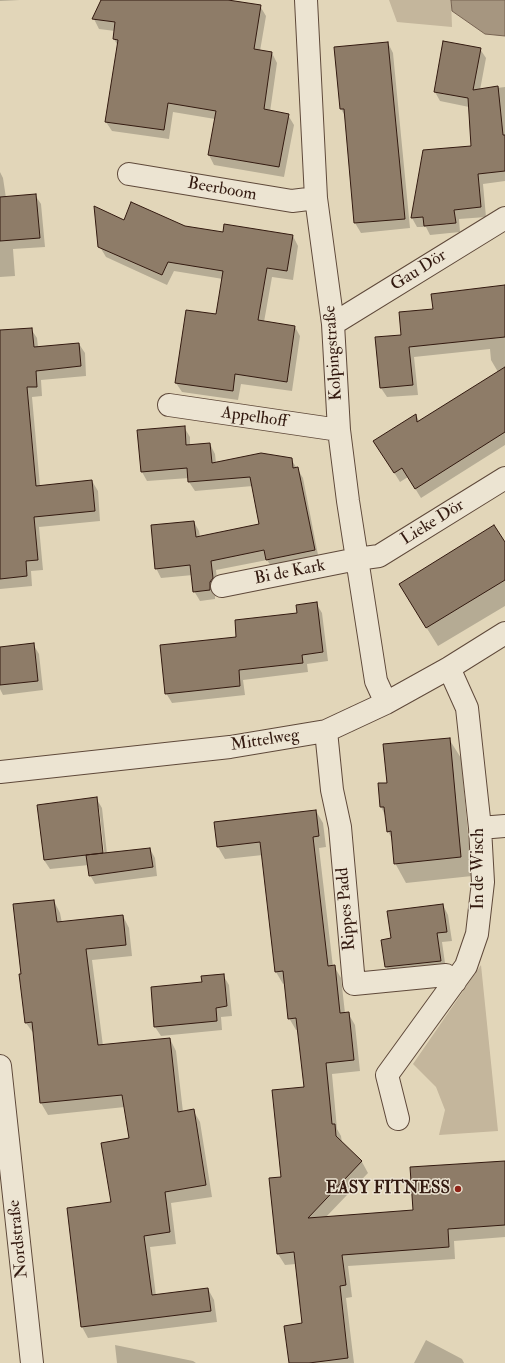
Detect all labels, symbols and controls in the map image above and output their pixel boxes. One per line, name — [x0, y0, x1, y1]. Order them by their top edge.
street label: Beerboom — [186, 174, 258, 206]
street label: Gau Dör — [387, 246, 451, 296]
street label: Kolpingstraße — [321, 305, 347, 401]
street label: Appelhoff — [220, 403, 288, 433]
street label: Lieke Dör — [398, 496, 468, 550]
street label: Bi de Kark — [253, 556, 327, 590]
street label: Mittelweg — [229, 726, 301, 756]
street label: In de Wisch — [469, 828, 489, 910]
street label: Rippes Padd — [333, 866, 361, 952]
place label: EASY FITNESS — [326, 1179, 450, 1199]
marker: EASY FITNESS — [453, 1184, 463, 1194]
street label: Nordstraße — [5, 1199, 33, 1279]

